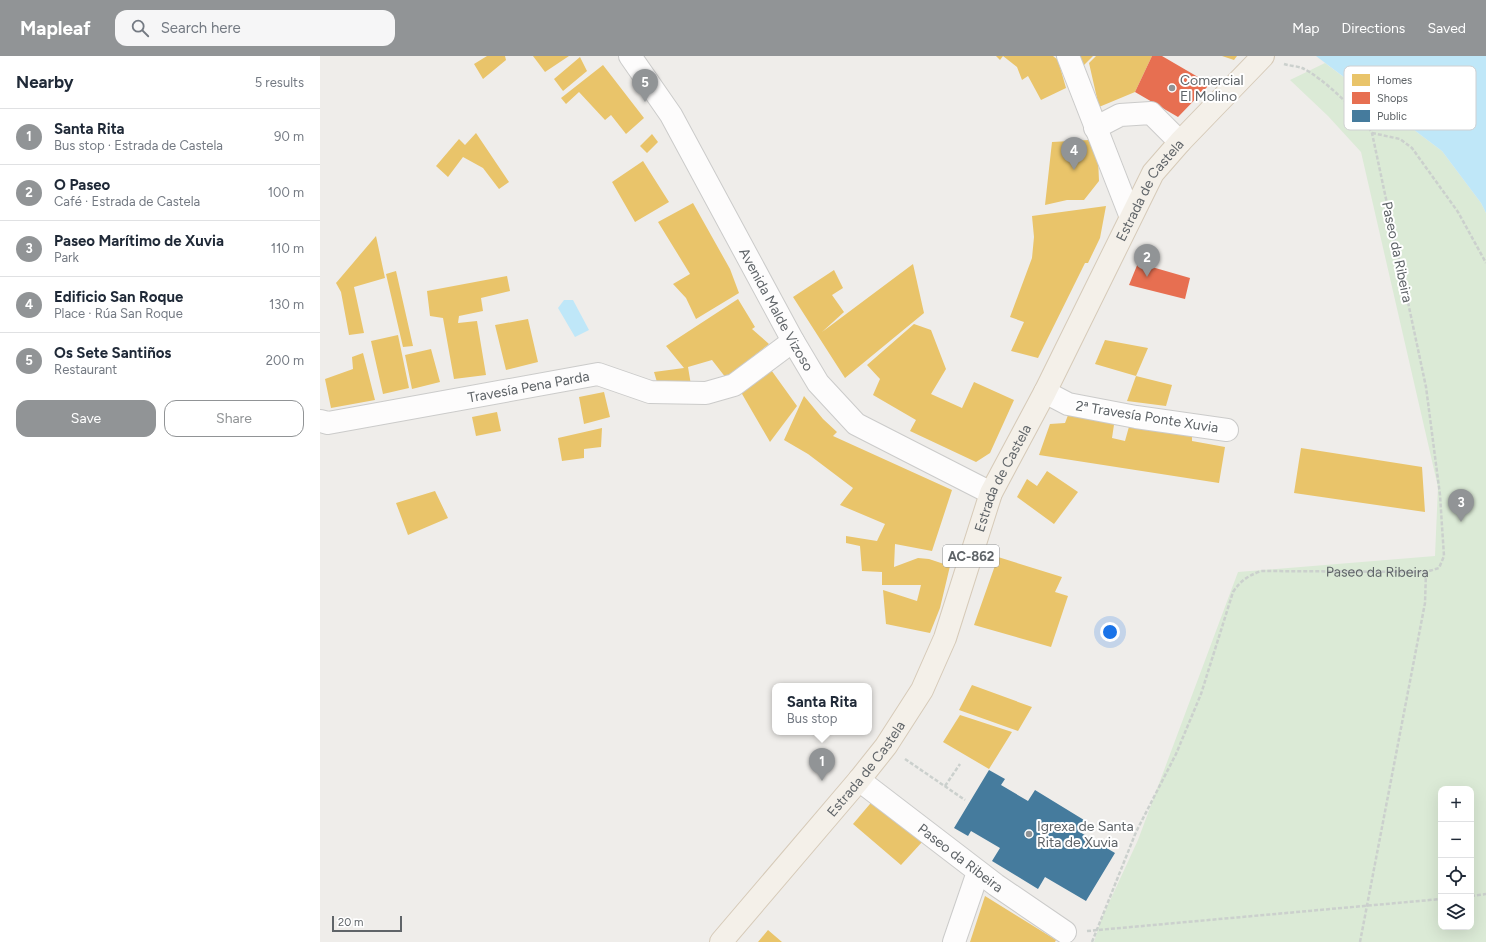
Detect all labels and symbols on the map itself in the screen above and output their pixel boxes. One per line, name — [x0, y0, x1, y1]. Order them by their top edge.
legend — [1344, 66, 1476, 130]
pin: 5 — [632, 69, 658, 102]
place label: Comercial El Molino — [1180, 72, 1244, 105]
text: Homes — [1377, 74, 1412, 87]
marker: Comercial El Molino — [1167, 83, 1177, 93]
text: Shops — [1377, 92, 1408, 105]
text: Public — [1377, 110, 1407, 123]
street label: Estrada de Castela — [1112, 136, 1187, 244]
pin: 4 — [1061, 137, 1087, 170]
street label: Paseo da Ribeira — [1378, 200, 1416, 304]
pin: 2 — [1134, 244, 1160, 277]
street label: Avenida Malde Vizoso — [736, 245, 817, 374]
street label: Travesía Pena Parda — [466, 367, 591, 406]
street label: 2ª Travesía Ponte Xuvia — [1074, 397, 1220, 437]
street label: Estrada de Castela — [971, 421, 1035, 534]
pin: 3 — [1448, 489, 1474, 522]
road number: AC-862 — [943, 545, 999, 567]
street label: Paseo da Ribeira — [1326, 563, 1429, 581]
your location — [1100, 622, 1120, 642]
street label: Estrada de Castela — [823, 718, 908, 820]
pin: 1 — [809, 748, 835, 781]
place label: Igrexa de Santa Rita de Xuvia — [1037, 818, 1134, 851]
street label: Paseo da Ribeira — [915, 820, 1006, 896]
marker: Igrexa de Santa Rita de Xuvia — [1024, 829, 1034, 839]
scale bar — [332, 914, 402, 933]

